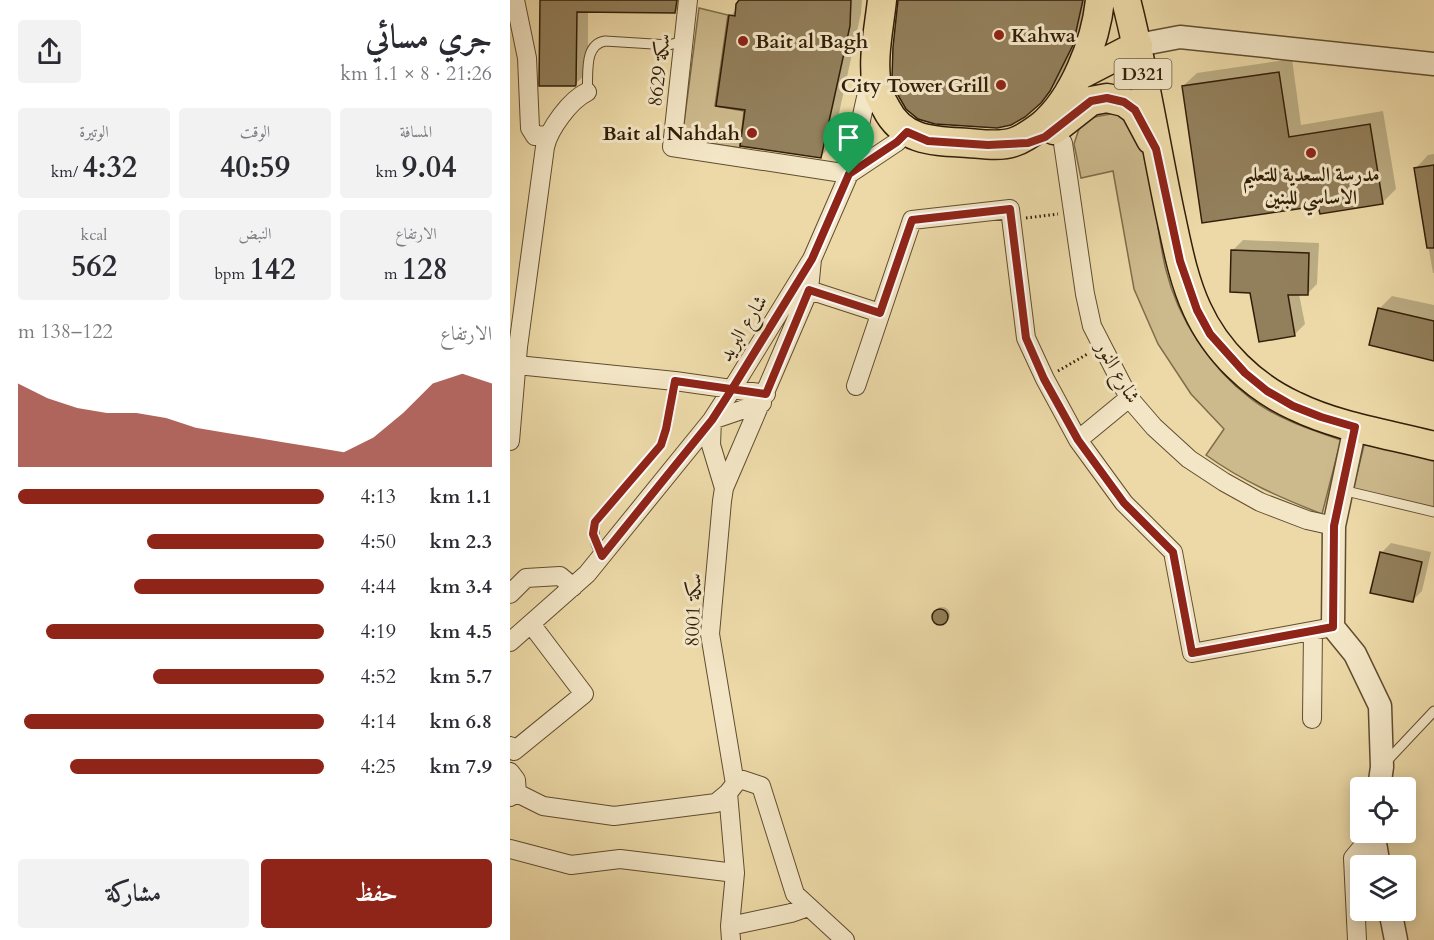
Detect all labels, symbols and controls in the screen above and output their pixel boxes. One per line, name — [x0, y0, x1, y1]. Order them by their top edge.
text: جري مسائي — [366, 15, 492, 60]
button: share — [18, 20, 81, 83]
place label: Kahwa — [1011, 22, 1076, 49]
place label: Bait al Bagh — [755, 28, 869, 55]
marker: Kahwa — [992, 28, 1006, 42]
street label: سكة 8629 — [641, 32, 677, 108]
marker: Bait al Bagh — [736, 34, 750, 48]
road number: D321 — [1114, 59, 1172, 89]
text: 21:26 · 8 × 1.1 km — [340, 60, 492, 87]
place label: City Tower Grill — [841, 72, 989, 99]
marker: City Tower Grill — [994, 78, 1008, 92]
pin — [823, 112, 874, 174]
place label: Bait al Nahdah — [602, 120, 741, 147]
text: الوتيرة — [79, 121, 109, 143]
text: الوقت — [240, 121, 270, 143]
text: المسافة — [400, 121, 432, 143]
icon: arrive — [832, 121, 865, 154]
marker: Bait al Nahdah — [745, 126, 759, 140]
marker: مدرسة السعدية للتعليم الاساسي للبنين — [1304, 146, 1318, 160]
text: 4:32 — [82, 147, 137, 188]
text: 40:59 — [220, 147, 290, 188]
text: 9.04 — [402, 147, 457, 188]
text: /km — [51, 161, 82, 183]
text: km — [375, 161, 402, 183]
place label: مدرسة السعدية للتعليم الاساسي للبنين — [1242, 161, 1380, 216]
text: النبض — [239, 223, 271, 245]
text: الارتفاع — [395, 223, 437, 245]
text: kcal — [81, 224, 107, 246]
text: 562 — [71, 246, 117, 287]
text: 142 — [249, 249, 296, 290]
text: 128 — [402, 249, 448, 290]
text: bpm — [214, 263, 249, 285]
text: m — [384, 263, 402, 285]
street label: شارع البريد — [712, 290, 777, 368]
text: 122–138 m — [18, 318, 113, 345]
text: الارتفاع — [440, 320, 492, 347]
street label: شارع النور — [1085, 334, 1147, 410]
text: 4:13 — [360, 483, 396, 510]
text: 1.1 km — [429, 483, 492, 510]
text: 4:50 — [360, 528, 396, 555]
text: 2.3 km — [429, 528, 492, 555]
text: 4:44 — [360, 573, 396, 600]
text: 3.4 km — [429, 573, 492, 600]
street label: سكة 8001 — [678, 573, 708, 647]
text: 4:19 — [360, 618, 396, 645]
text: 4.5 km — [429, 618, 492, 645]
text: 4:52 — [360, 663, 396, 690]
text: 5.7 km — [429, 663, 492, 690]
text: 4:14 — [360, 708, 396, 735]
text: 6.8 km — [429, 708, 492, 735]
text: 4:25 — [360, 753, 396, 780]
text: 7.9 km — [429, 753, 492, 780]
map controls — [1350, 777, 1416, 921]
button: locate — [1350, 777, 1416, 843]
button: layers — [1350, 855, 1416, 921]
button: مشاركة — [18, 859, 249, 928]
button: حفظ — [261, 859, 492, 928]

